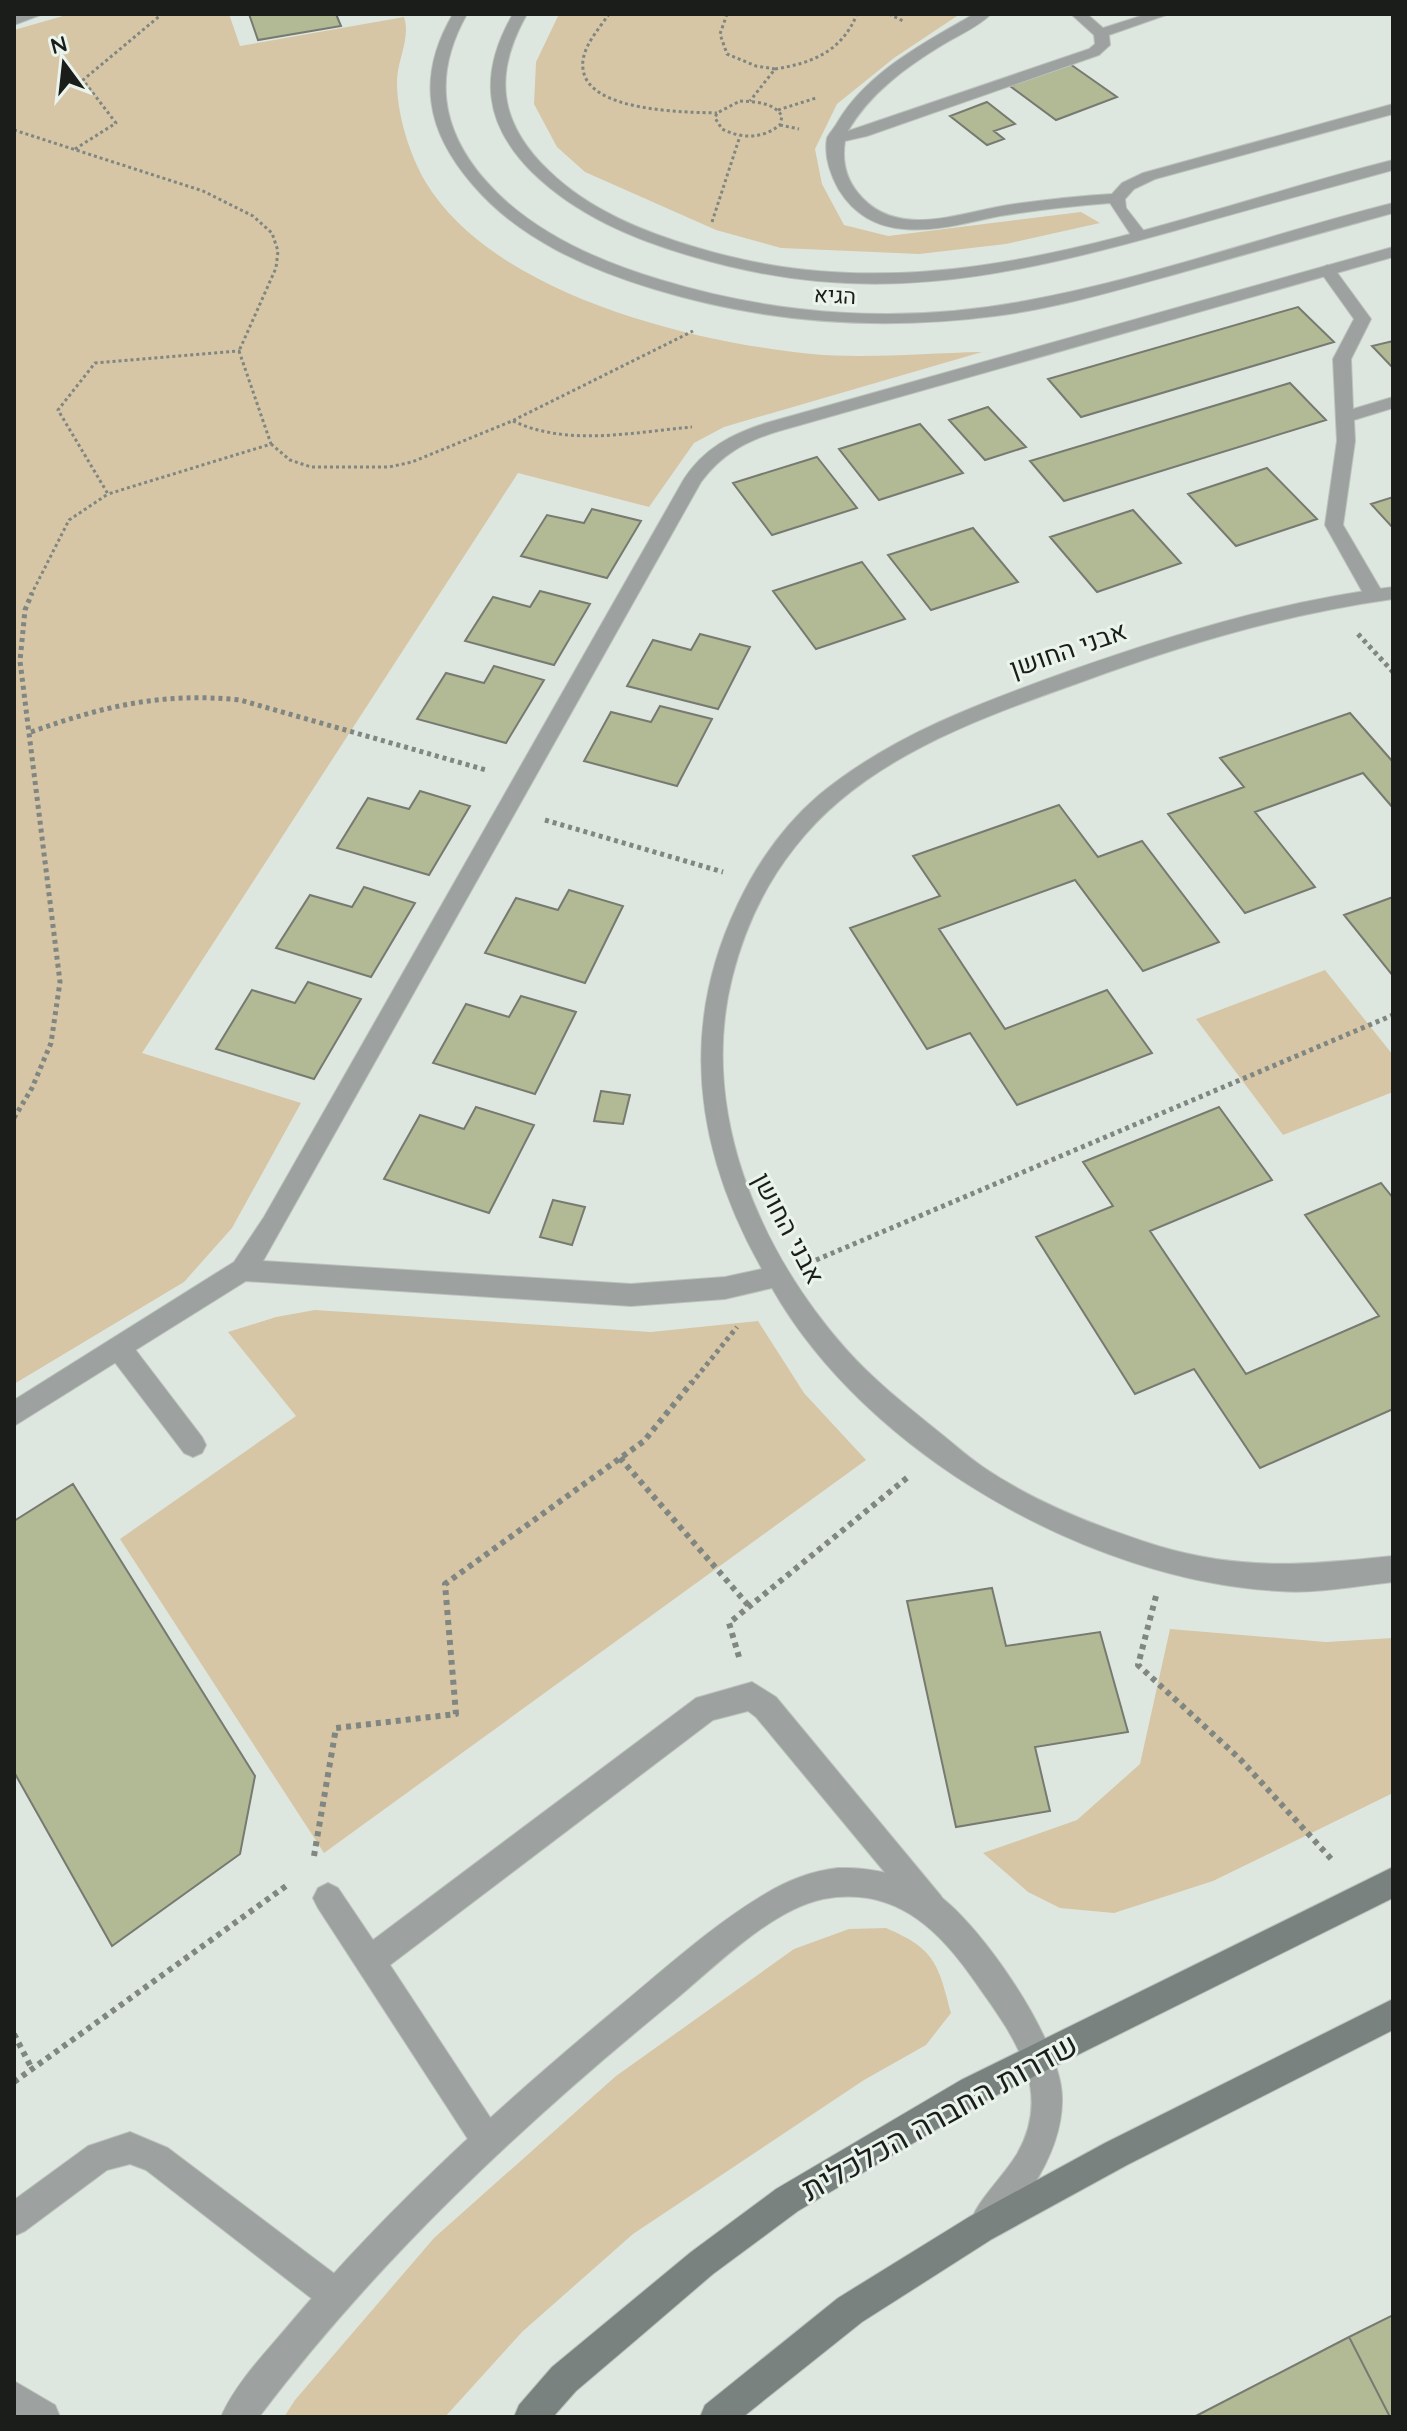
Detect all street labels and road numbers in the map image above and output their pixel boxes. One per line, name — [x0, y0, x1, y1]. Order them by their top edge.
street label: הגיא — [813, 280, 857, 310]
street label: אבני החושן — [1005, 614, 1131, 684]
street label: אבני החושן — [746, 1167, 832, 1289]
street label: שדרות החברה הכלכלית — [794, 2023, 1084, 2209]

